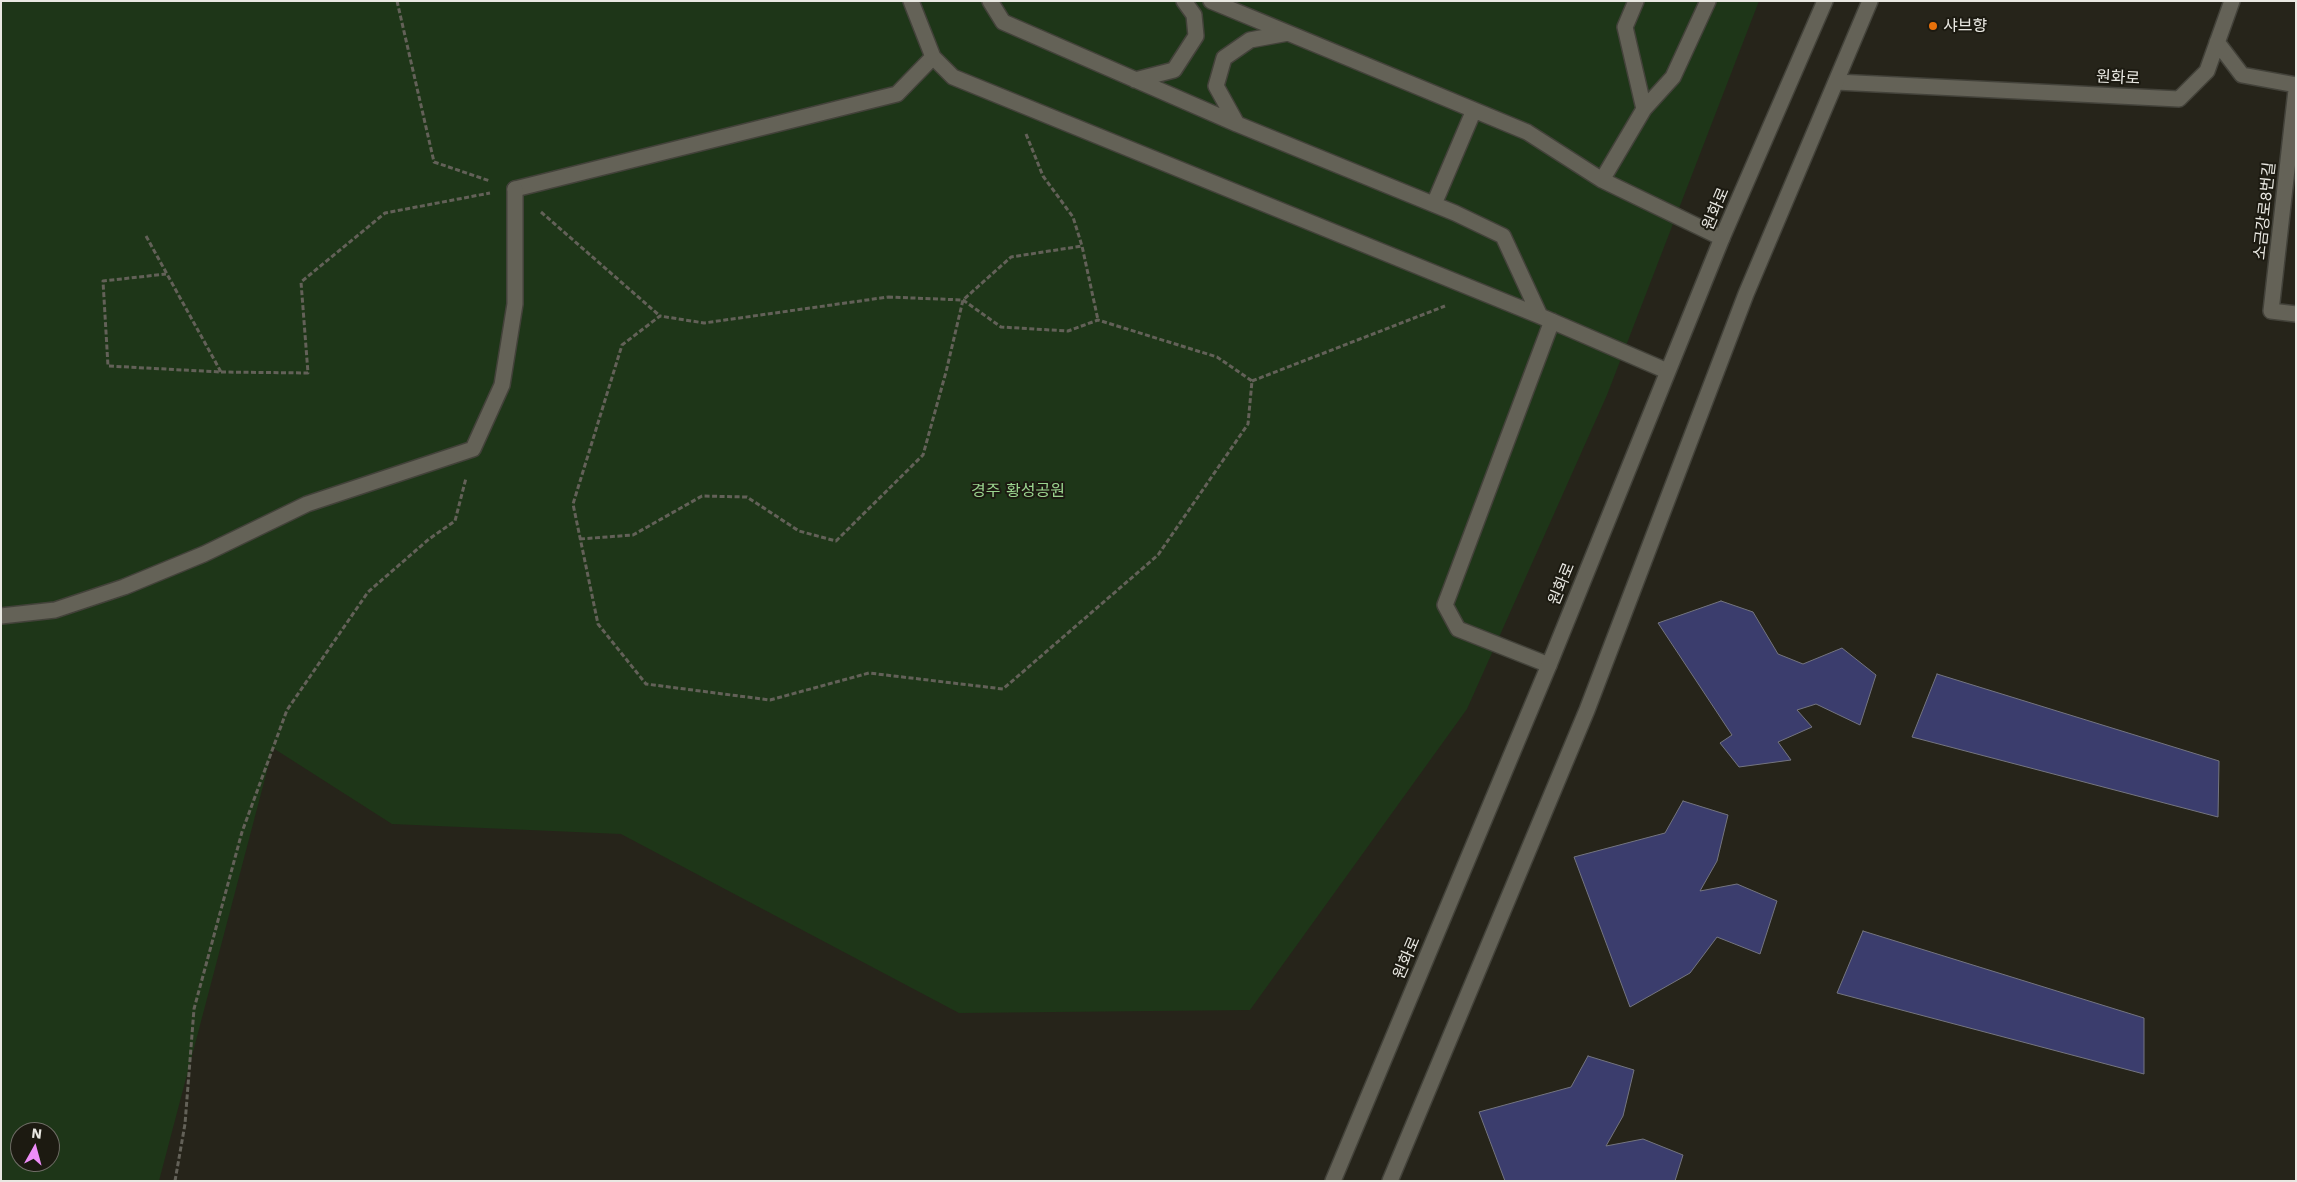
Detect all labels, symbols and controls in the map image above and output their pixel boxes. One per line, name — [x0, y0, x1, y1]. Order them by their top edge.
place label: 샤브향 — [1943, 16, 1987, 36]
marker: 샤브향 — [1927, 20, 1939, 32]
street label: 원화로 — [2095, 67, 2141, 89]
street label: 소금강로8번길 — [2250, 161, 2280, 261]
street label: 원화로 — [1699, 185, 1733, 233]
park label: 경주 황성공원 — [971, 481, 1065, 501]
street label: 원화로 — [1545, 560, 1579, 608]
street label: 원화로 — [1390, 934, 1424, 982]
north arrow — [10, 1122, 60, 1172]
text: N — [31, 1125, 43, 1142]

